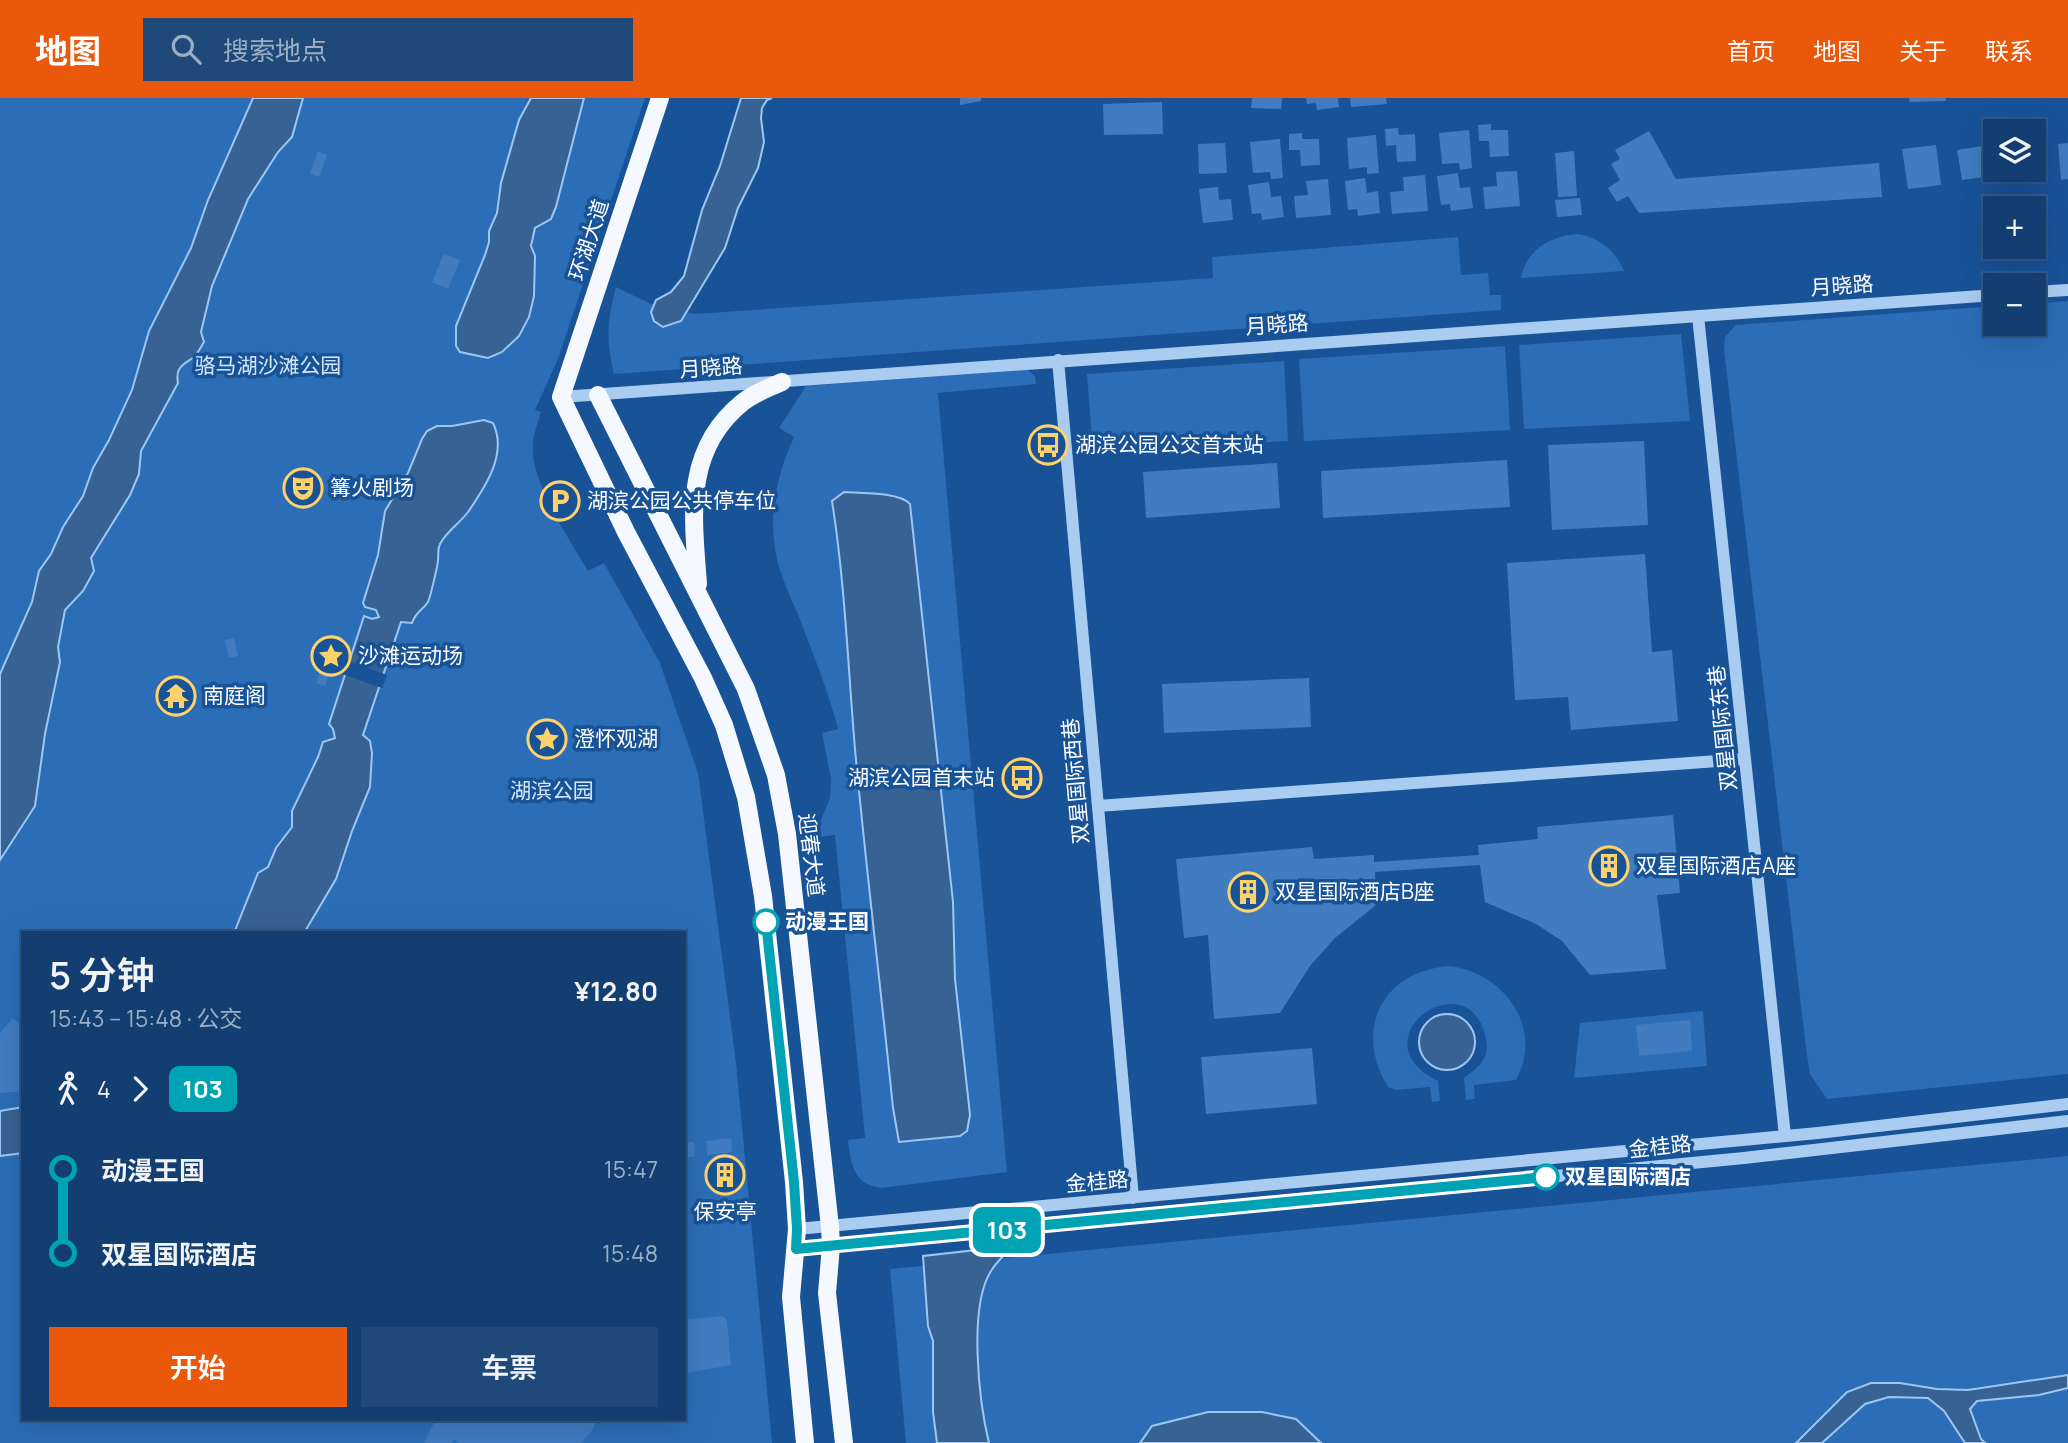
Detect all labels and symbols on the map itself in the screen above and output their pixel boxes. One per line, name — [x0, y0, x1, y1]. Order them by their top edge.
street label: 环湖大道 — [562, 195, 614, 284]
street label: 月晓路 — [1810, 269, 1874, 301]
street label: 月晓路 — [1245, 308, 1309, 340]
park label: 骆马湖沙滩公园 — [195, 351, 342, 379]
street label: 月晓路 — [679, 351, 743, 383]
bus stop icon: 湖滨公园公交首末站 — [1027, 424, 1069, 466]
place label: 湖滨公园公交首末站 — [1075, 430, 1264, 458]
theatre icon: 篝火剧场 — [282, 467, 324, 509]
place label: 篝火剧场 — [330, 473, 414, 501]
parking icon: 湖滨公园公共停车位 — [539, 480, 581, 522]
place label: 湖滨公园公共停车位 — [587, 486, 776, 514]
place icon: 沙滩运动场 — [310, 635, 352, 677]
place label: 沙滩运动场 — [358, 641, 463, 669]
street label: 双星国际东巷 — [1701, 664, 1743, 792]
temple icon: 南庭阁 — [155, 675, 197, 717]
place label: 南庭阁 — [203, 681, 266, 709]
street label: 双星国际西巷 — [1056, 717, 1094, 845]
place icon: 澄怀观湖 — [526, 718, 568, 760]
place label: 澄怀观湖 — [574, 724, 658, 752]
bus stop icon: 湖滨公园首末站 — [1001, 757, 1043, 799]
place label: 湖滨公园首末站 — [848, 763, 995, 791]
park label: 湖滨公园 — [510, 776, 594, 804]
street label: 迎春大道 — [793, 811, 831, 898]
building icon: 双星国际酒店A座 — [1588, 845, 1630, 887]
place label: 双星国际酒店A座 — [1636, 851, 1796, 879]
building icon: 双星国际酒店B座 — [1227, 871, 1269, 913]
place label: 双星国际酒店B座 — [1275, 877, 1435, 905]
place label: 动漫王国 — [785, 907, 869, 935]
marker: 动漫王国 — [753, 909, 779, 935]
street label: 金桂路 — [1627, 1129, 1693, 1163]
building icon: 保安亭 — [704, 1154, 746, 1196]
place label: 双星国际酒店 — [1565, 1162, 1691, 1190]
street label: 金桂路 — [1064, 1164, 1130, 1198]
marker: 双星国际酒店 — [1533, 1164, 1559, 1190]
place label: 保安亭 — [694, 1197, 757, 1225]
line badge: 103 — [967, 1207, 1047, 1253]

